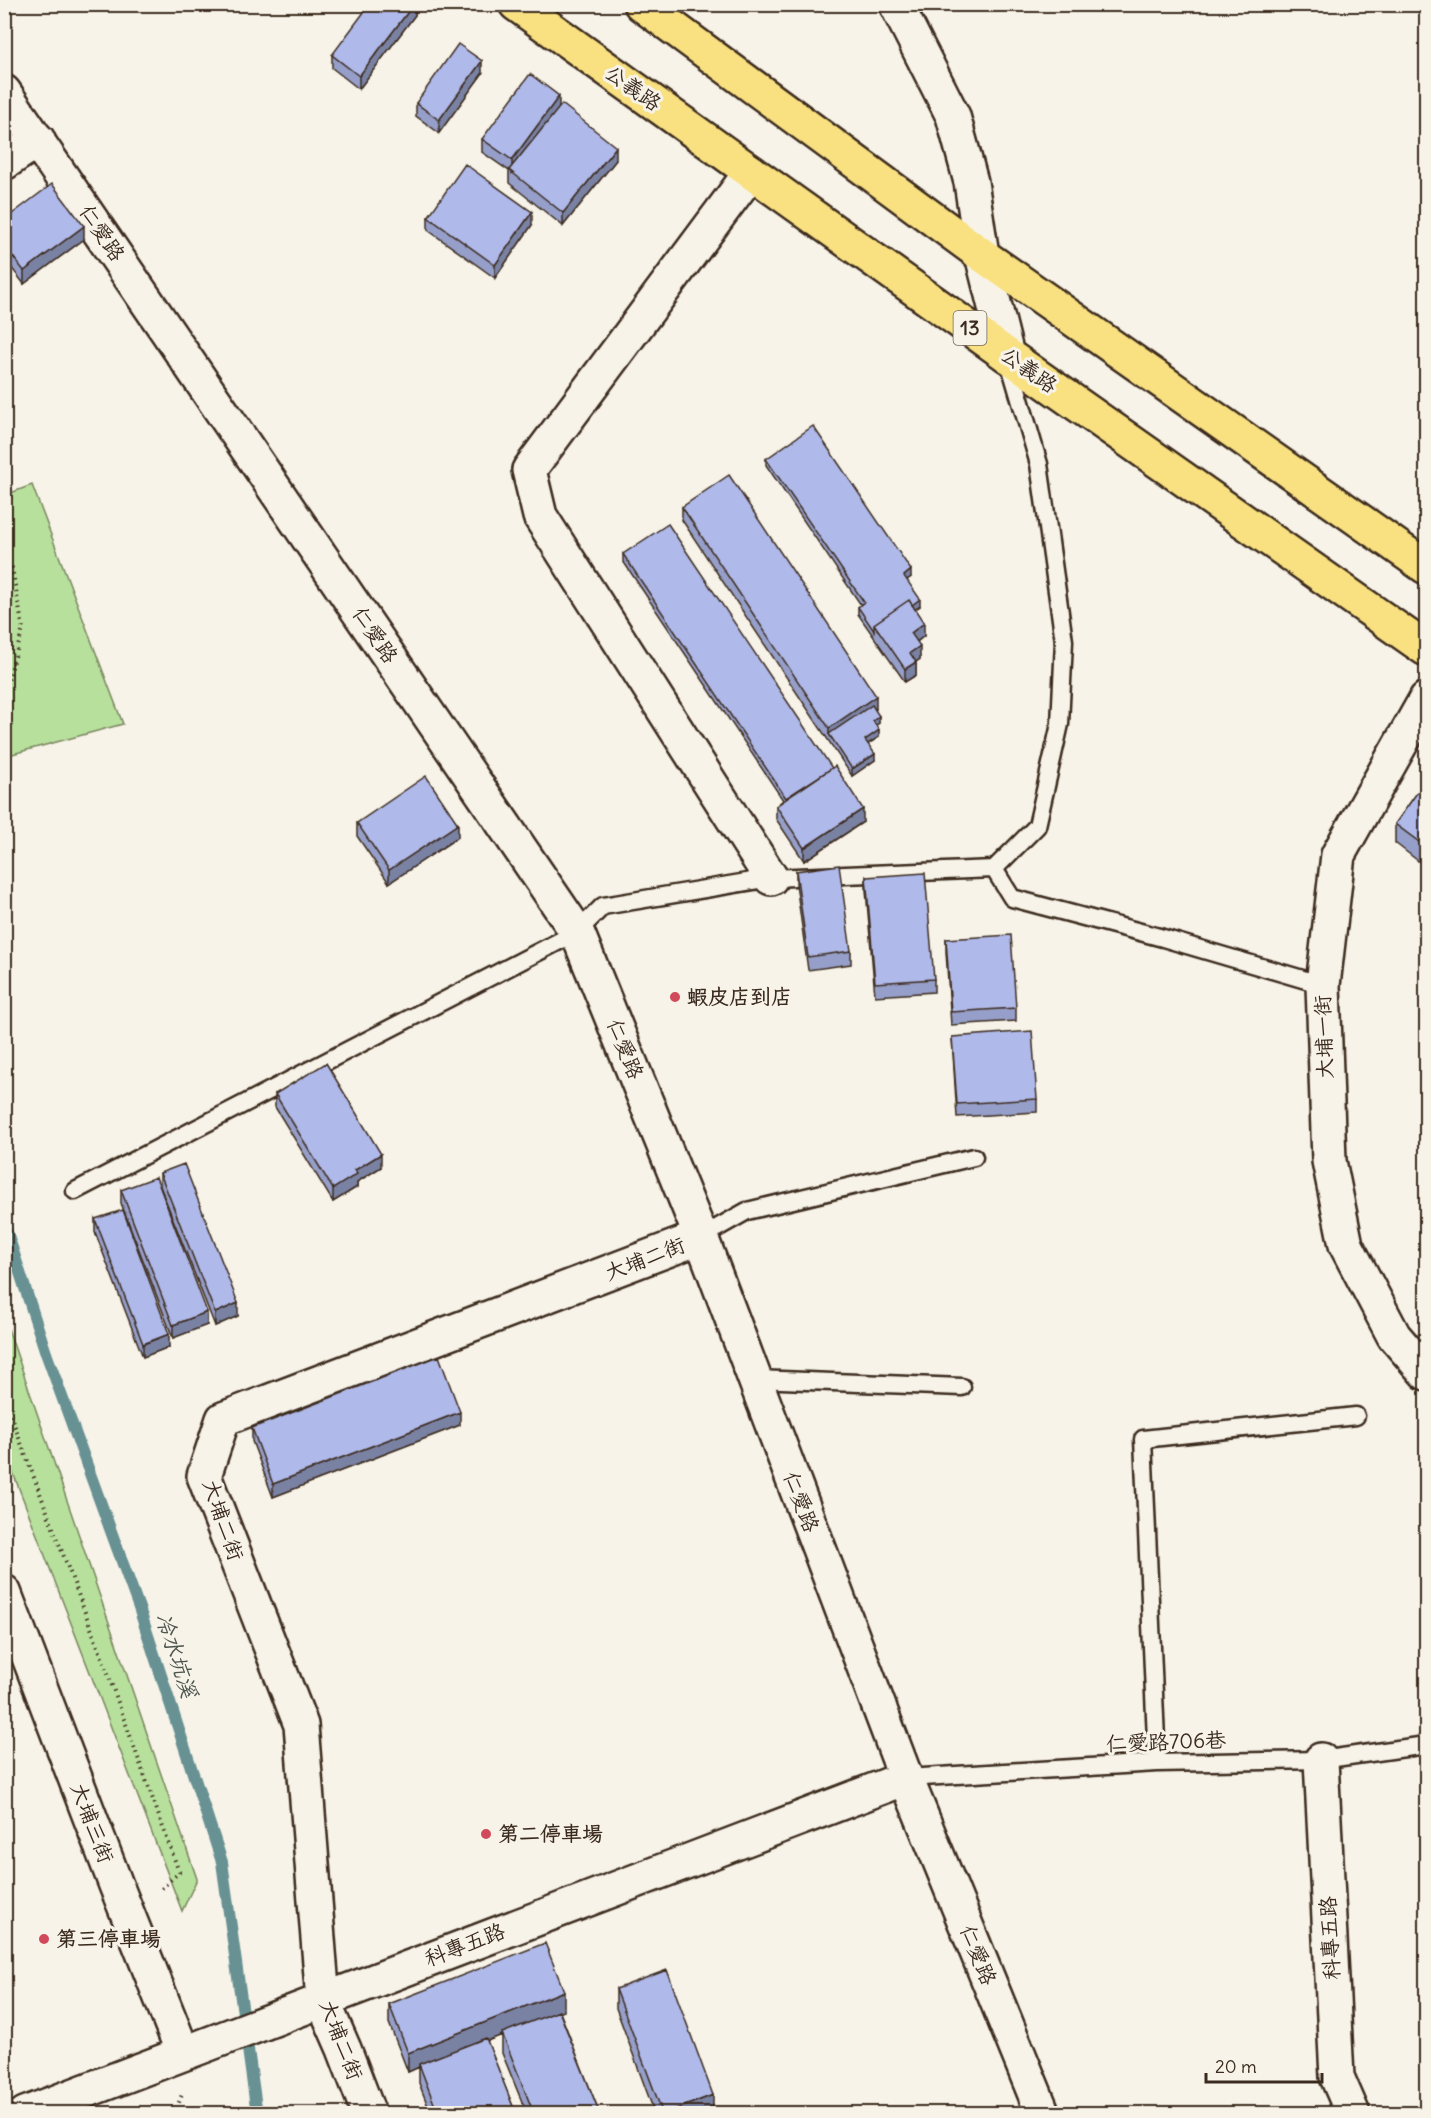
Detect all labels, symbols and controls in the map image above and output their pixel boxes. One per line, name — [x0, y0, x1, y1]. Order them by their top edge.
street label: 公義路 — [600, 58, 667, 117]
street label: 仁愛路 — [74, 199, 131, 266]
road number: 13 — [954, 311, 986, 345]
street label: 公義路 — [996, 340, 1063, 399]
street label: 仁愛路 — [347, 601, 404, 668]
place label: 蝦皮店到店 — [687, 983, 792, 1010]
marker: 蝦皮店到店 — [668, 990, 682, 1004]
street label: 大埔一街 — [1309, 995, 1338, 1079]
street label: 仁愛路 — [601, 1015, 650, 1083]
street label: 大埔二街 — [601, 1231, 689, 1286]
street label: 仁愛路 — [778, 1468, 825, 1536]
street label: 大埔二街 — [197, 1476, 250, 1564]
water label: 冷水坑溪 — [150, 1609, 204, 1702]
street label: 仁愛路706巷 — [1105, 1726, 1227, 1757]
street label: 大埔三街 — [65, 1779, 120, 1867]
place label: 第二停車場 — [498, 1820, 603, 1847]
marker: 第二停車場 — [479, 1827, 493, 1841]
street label: 科專五路 — [1314, 1895, 1345, 1981]
street label: 科專五路 — [421, 1917, 509, 1972]
street label: 仁愛路 — [954, 1921, 1003, 1989]
place label: 第三停車場 — [56, 1925, 161, 1952]
marker: 第三停車場 — [37, 1932, 51, 1946]
street label: 大埔二街 — [314, 1996, 369, 2084]
scale bar — [1206, 2046, 1322, 2084]
text: 20 m — [1215, 2055, 1257, 2078]

